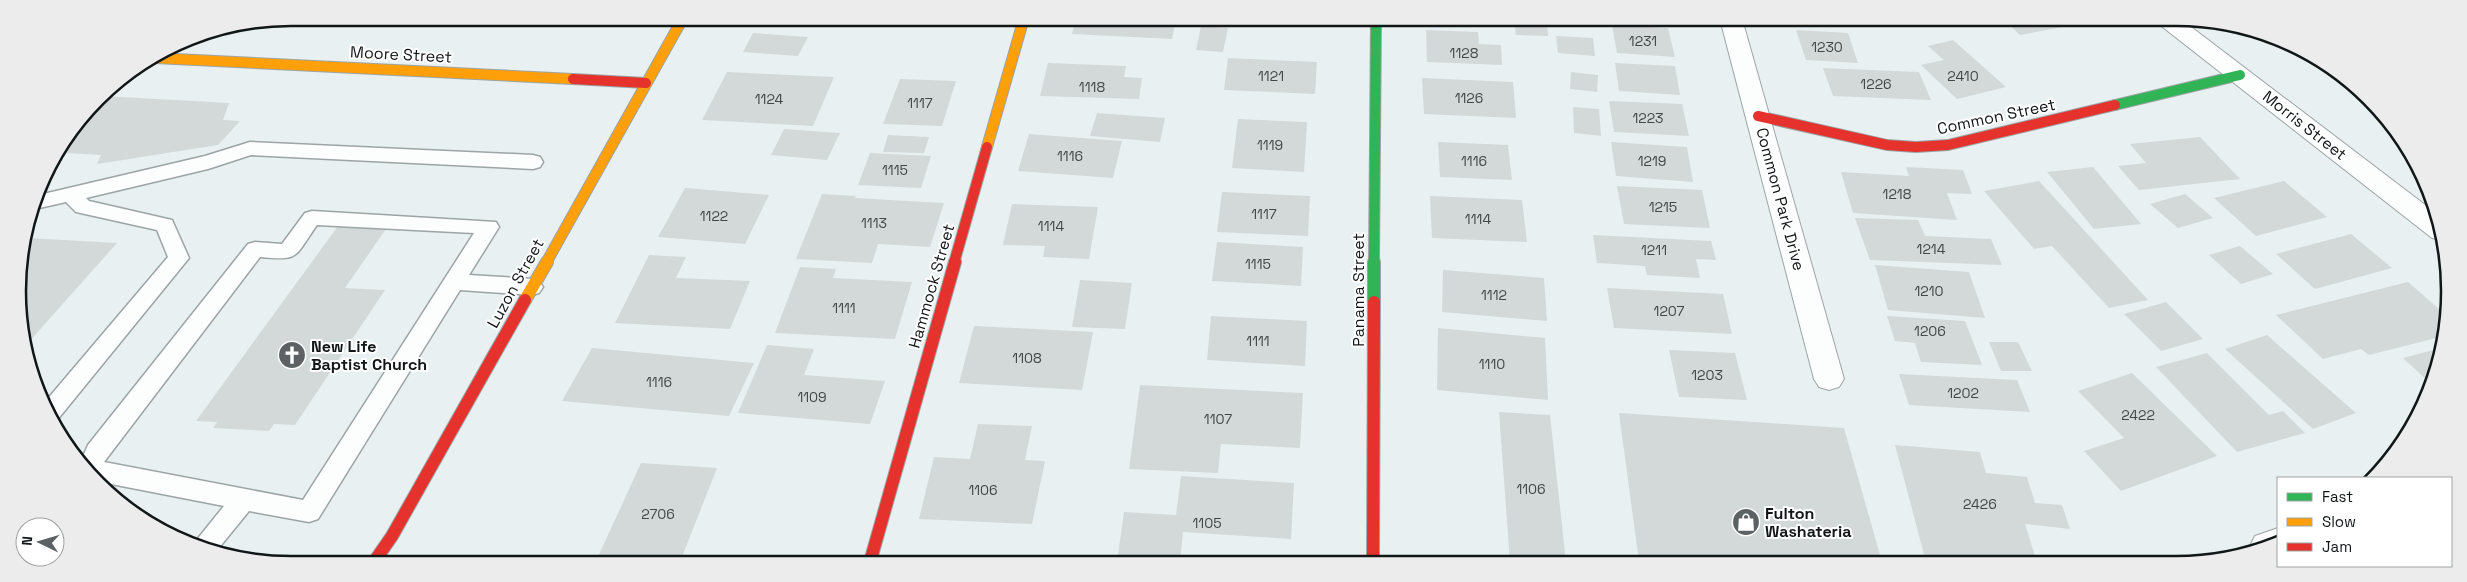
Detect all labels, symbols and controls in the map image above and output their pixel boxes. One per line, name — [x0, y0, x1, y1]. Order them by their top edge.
house number: 1231 — [1629, 32, 1657, 50]
house number: 1230 — [1811, 38, 1843, 56]
street label: Moore Street — [350, 41, 452, 68]
house number: 1128 — [1450, 44, 1479, 62]
house number: 1121 — [1258, 67, 1284, 85]
house number: 2410 — [1947, 67, 1979, 85]
house number: 1226 — [1860, 75, 1892, 93]
house number: 1118 — [1079, 78, 1105, 96]
street label: Morris Street — [2258, 86, 2351, 165]
house number: 1126 — [1455, 89, 1483, 107]
house number: 1124 — [755, 90, 783, 108]
house number: 1117 — [907, 94, 933, 112]
street label: Common Street — [1935, 94, 2057, 139]
house number: 1223 — [1632, 109, 1664, 127]
street label: Common Park Drive — [1751, 125, 1810, 273]
house number: 1119 — [1257, 136, 1283, 154]
house number: 1116 — [1057, 147, 1083, 165]
house number: 1116 — [1461, 152, 1487, 170]
house number: 1219 — [1638, 152, 1666, 170]
house number: 1115 — [882, 161, 908, 179]
house number: 1218 — [1883, 185, 1912, 203]
house number: 1215 — [1649, 198, 1677, 216]
house number: 1117 — [1251, 205, 1277, 223]
house number: 1122 — [700, 207, 728, 225]
house number: 1114 — [1465, 210, 1491, 228]
house number: 1113 — [861, 214, 887, 232]
house number: 1114 — [1038, 217, 1064, 235]
street label: Hammock Street — [904, 222, 959, 351]
street label: Panama Street — [1348, 233, 1369, 347]
street label: Luzon Street — [482, 235, 549, 332]
house number: 1214 — [1917, 240, 1946, 258]
house number: 1211 — [1641, 241, 1667, 259]
house number: 1115 — [1245, 255, 1271, 273]
house number: 1210 — [1914, 282, 1944, 300]
house number: 1112 — [1481, 286, 1507, 304]
house number: 1111 — [832, 299, 856, 317]
house number: 1207 — [1654, 302, 1685, 320]
house number: 1206 — [1914, 322, 1946, 340]
house number: 1111 — [1246, 332, 1270, 350]
place label: New Life Baptist Church — [311, 336, 427, 375]
church icon: New Life Baptist Church — [277, 340, 307, 370]
house number: 1108 — [1012, 349, 1042, 367]
house number: 1110 — [1479, 355, 1505, 373]
house number: 1203 — [1691, 366, 1723, 384]
house number: 1116 — [646, 373, 672, 391]
house number: 1202 — [1947, 384, 1979, 402]
house number: 1109 — [797, 388, 827, 406]
house number: 2422 — [2121, 406, 2155, 424]
house number: 1107 — [1204, 410, 1232, 428]
legend — [2277, 477, 2452, 567]
house number: 1106 — [1516, 480, 1546, 498]
house number: 1106 — [968, 481, 998, 499]
text: Fast — [2322, 487, 2353, 506]
house number: 2426 — [1963, 495, 1997, 513]
place label: Fulton Washateria — [1765, 503, 1851, 542]
house number: 2706 — [641, 505, 675, 523]
shop icon: Fulton Washateria — [1731, 507, 1761, 537]
text: Slow — [2322, 512, 2356, 531]
house number: 1105 — [1192, 514, 1222, 532]
north arrow — [15, 517, 65, 567]
text: N — [18, 535, 36, 546]
text: Jam — [2322, 537, 2352, 556]

